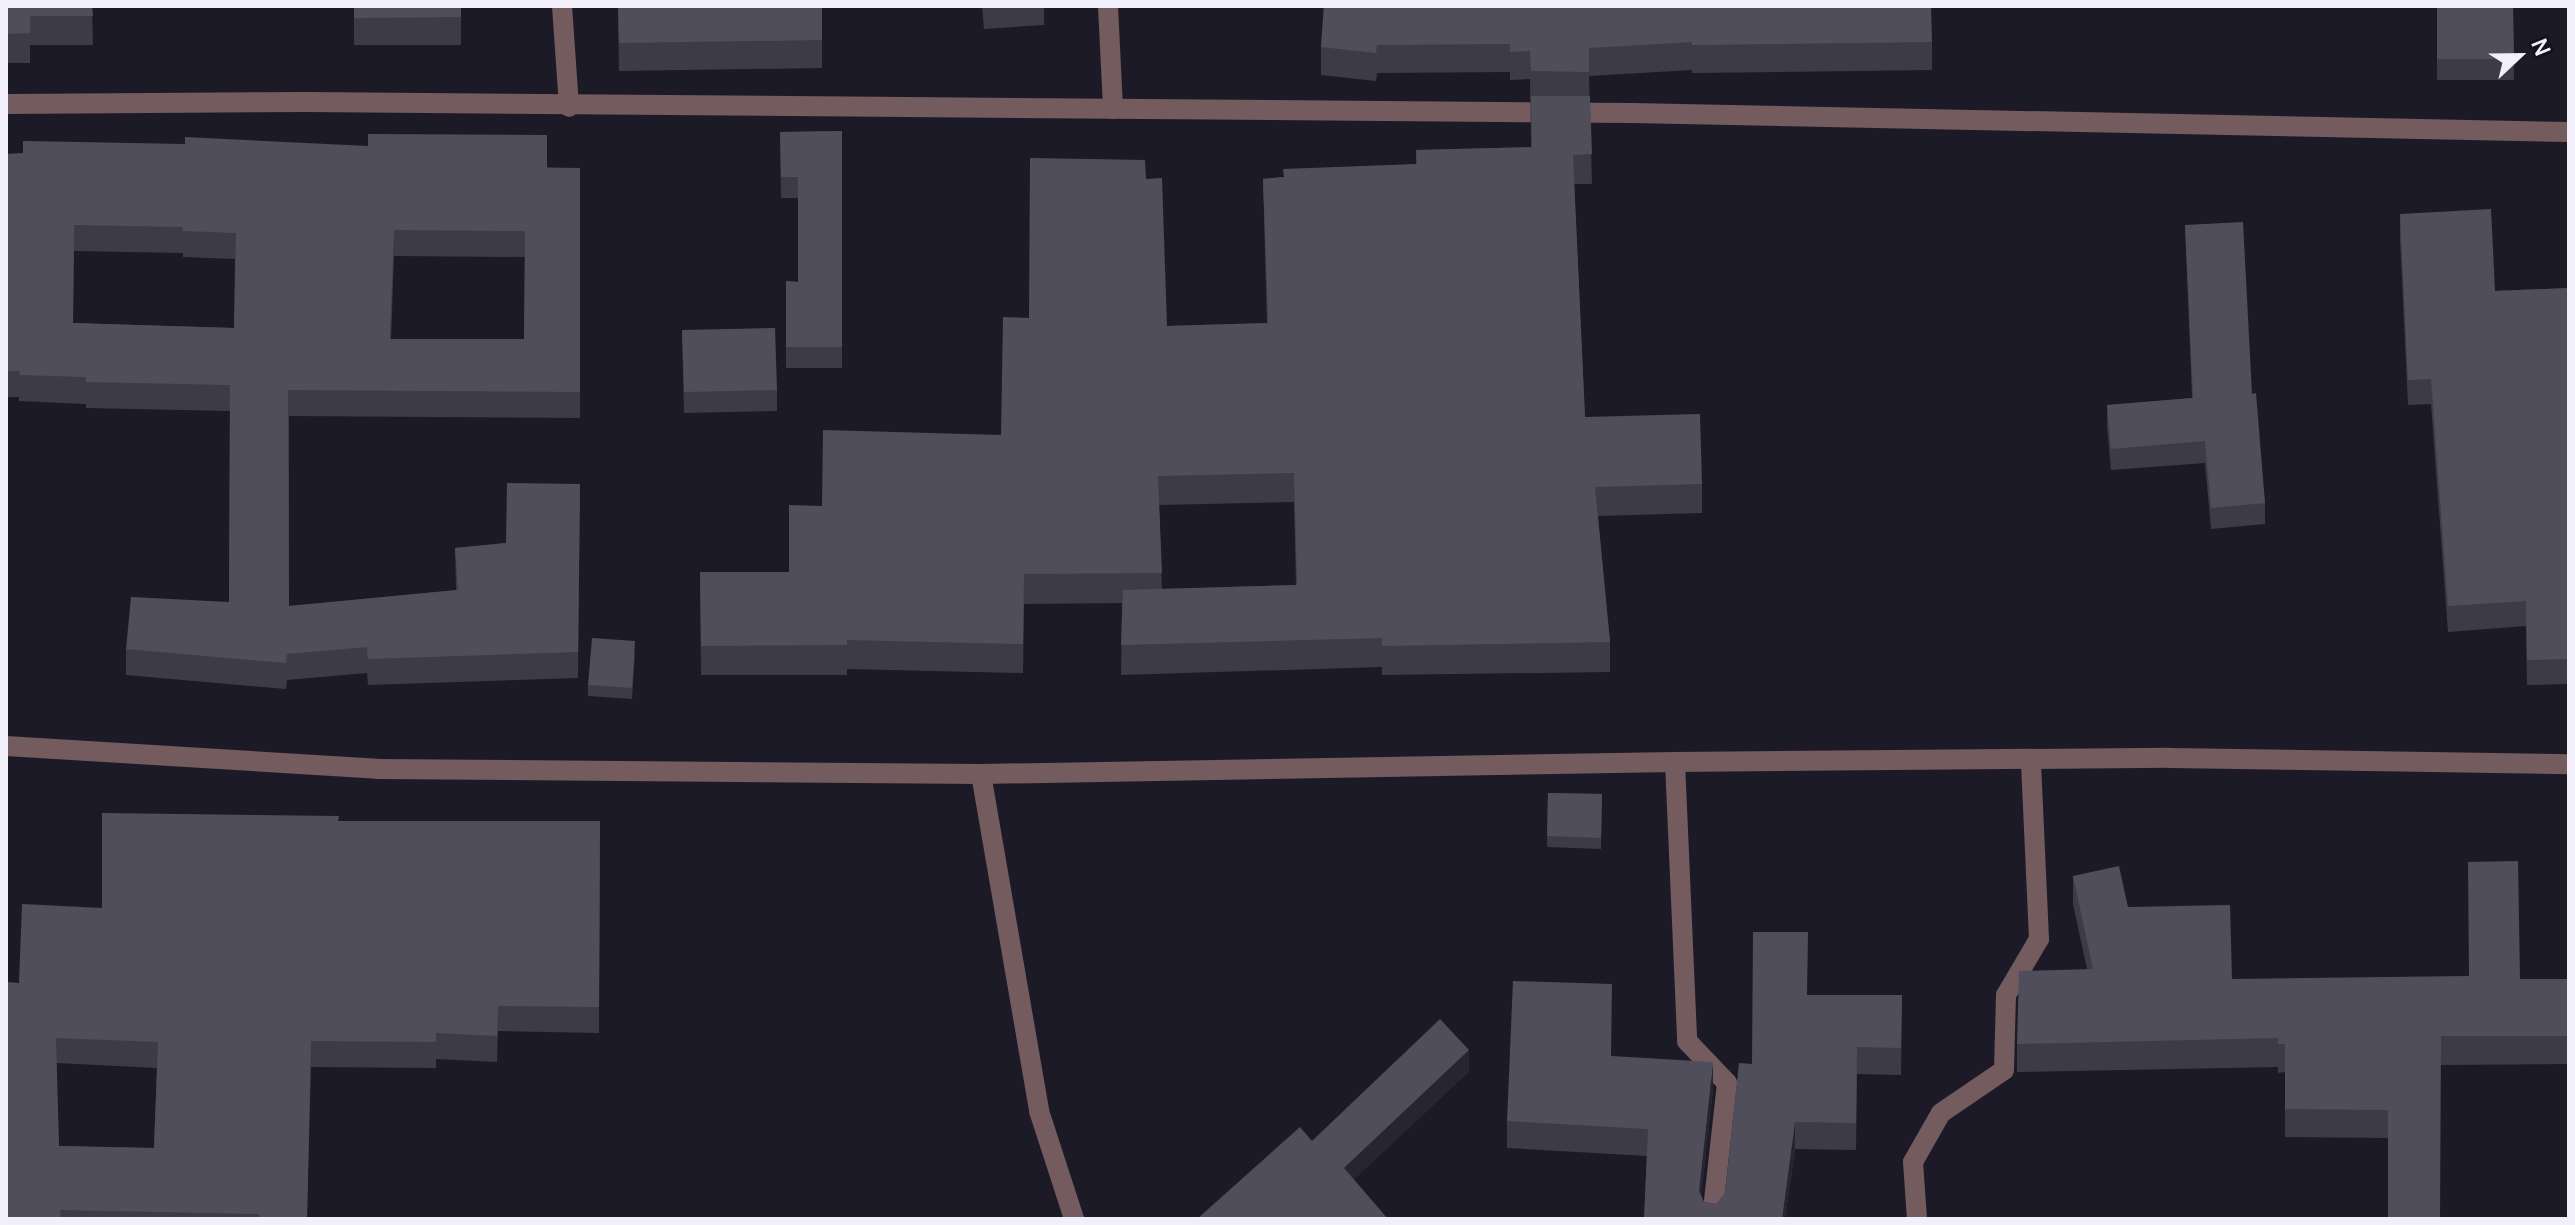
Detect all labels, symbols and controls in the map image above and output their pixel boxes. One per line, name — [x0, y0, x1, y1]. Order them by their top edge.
north arrow — [2479, 16, 2559, 96]
text: N — [2524, 34, 2558, 60]

